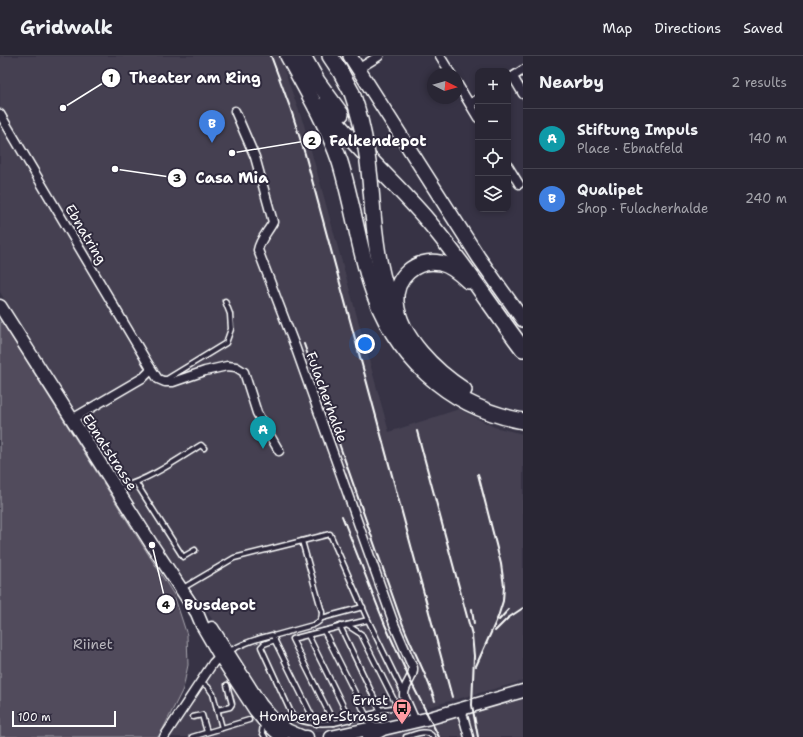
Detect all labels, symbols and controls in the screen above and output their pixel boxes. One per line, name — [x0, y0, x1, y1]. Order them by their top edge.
text: Gridwalk — [20, 15, 113, 40]
text: Map — [603, 19, 633, 37]
text: Directions — [655, 19, 721, 37]
text: Saved — [743, 19, 783, 37]
callout: Theater am Ring — [101, 65, 269, 92]
text: Theater am Ring — [129, 68, 261, 88]
north arrow — [427, 68, 463, 104]
map controls — [475, 68, 511, 212]
button: + — [475, 68, 511, 104]
text: 1 — [108, 70, 114, 86]
text: Nearby — [539, 71, 604, 93]
text: 2 results — [731, 74, 787, 91]
button: − — [475, 104, 511, 140]
pin: B — [199, 110, 225, 143]
text: Stiftung Impuls — [577, 120, 698, 140]
callout: Falkendepot — [302, 127, 435, 154]
text: A — [547, 130, 557, 147]
text: 140 m — [748, 130, 787, 147]
text: Falkendepot — [329, 131, 427, 151]
text: 2 — [308, 133, 317, 149]
button: locate — [475, 140, 511, 176]
text: Place · Ebnatfeld — [577, 140, 683, 157]
callout: Casa Mia — [167, 165, 276, 192]
text: Casa Mia — [196, 168, 269, 188]
text: 3 — [173, 170, 181, 186]
button: layers — [475, 176, 511, 212]
text: Qualipet — [577, 180, 643, 200]
text: B — [548, 190, 556, 207]
text: 240 m — [745, 190, 787, 207]
text: Shop · Fulacherhalde — [577, 200, 708, 217]
street label: Ebnatring — [61, 201, 111, 267]
your location — [355, 334, 375, 354]
street label: Fulacherhalde — [302, 349, 352, 445]
street label: Ebnatstrasse — [78, 410, 142, 494]
pin: A — [250, 416, 276, 449]
callout: Busdepot — [156, 591, 264, 618]
text: Busdepot — [184, 595, 256, 615]
text: 4 — [162, 597, 171, 613]
park label: Riinet — [73, 635, 113, 653]
place label: Ernst Homberger-Strasse — [259, 691, 388, 725]
bus stop icon: Ernst Homberger-Strasse — [391, 697, 413, 725]
scale bar — [12, 709, 116, 728]
text: 100 m — [18, 710, 51, 725]

